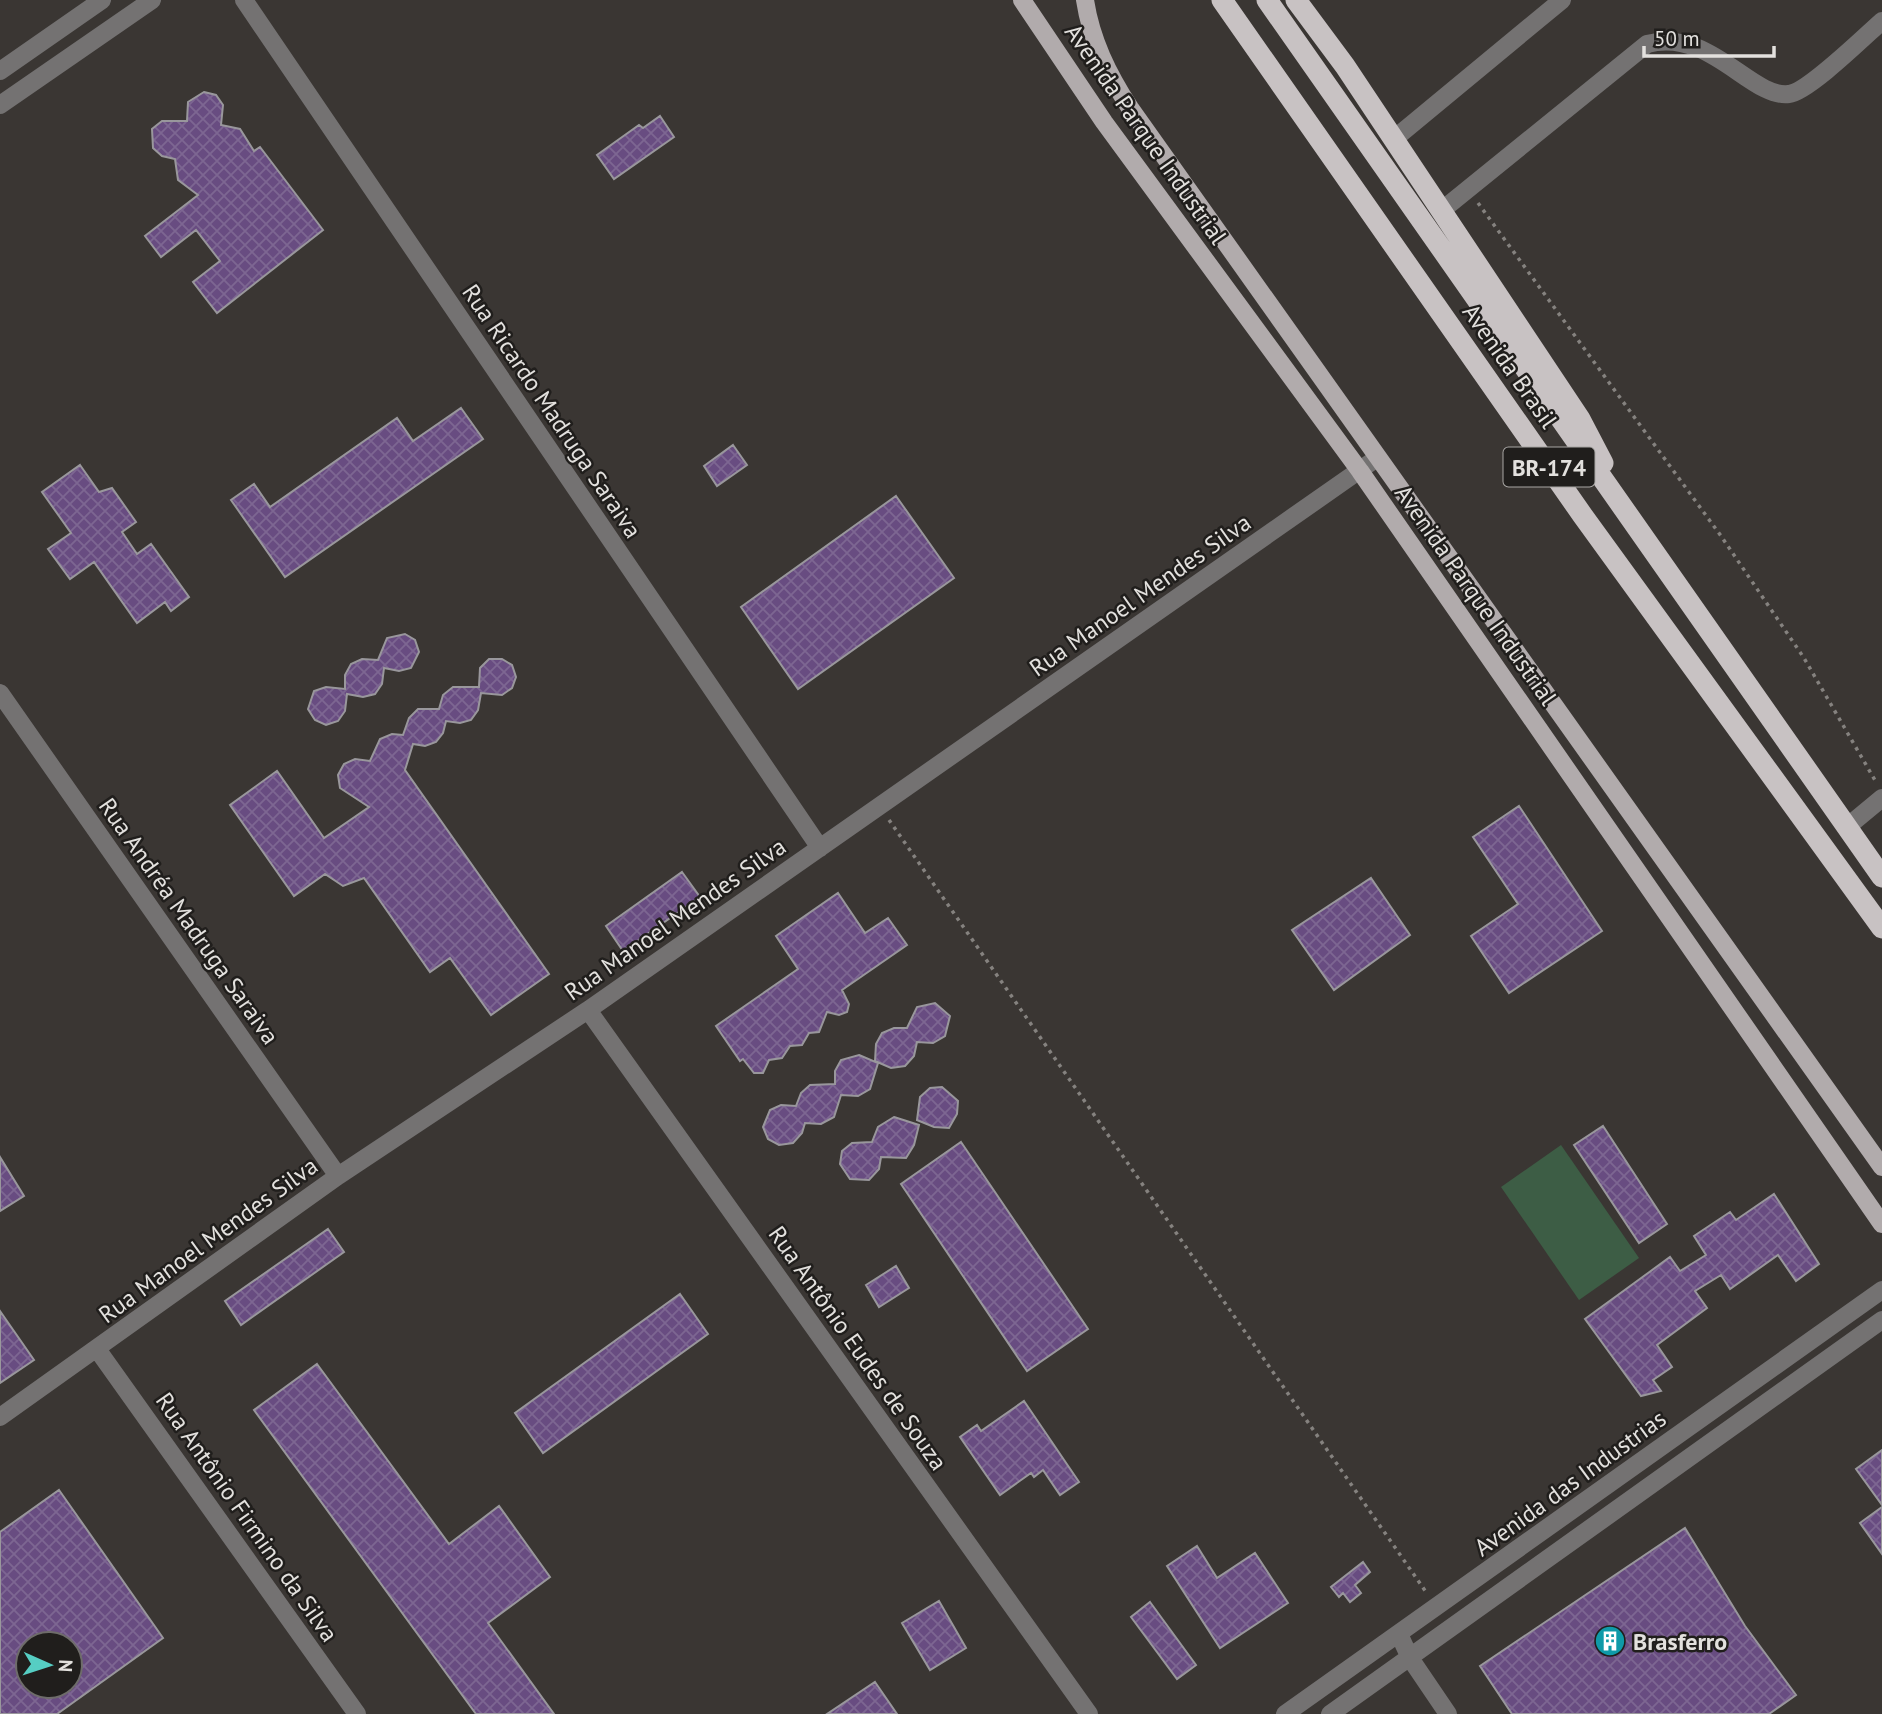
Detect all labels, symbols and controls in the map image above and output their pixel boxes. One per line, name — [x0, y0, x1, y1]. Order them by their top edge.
scale bar — [1644, 14, 1773, 58]
street label: Avenida Parque Industrial — [1058, 18, 1234, 250]
text: 50 m — [1654, 25, 1700, 52]
street label: Rua Ricardo Madruga Saraiva — [455, 278, 649, 544]
street label: Avenida Brasil — [1456, 298, 1564, 434]
road number: BR-174 — [1504, 447, 1594, 486]
street label: Avenida Parque Industrial — [1388, 479, 1564, 711]
street label: Rua Manoel Mendes Silva — [1023, 507, 1257, 683]
street label: Rua Andréa Madruga Saraiva — [92, 792, 286, 1050]
street label: Rua Manoel Mendes Silva — [558, 831, 792, 1007]
street label: Rua Manoel Mendes Silva — [92, 1150, 324, 1330]
street label: Rua Antônio Eudes de Souza — [762, 1220, 954, 1476]
street label: Rua Antônio Firmino da Silva — [149, 1386, 345, 1648]
street label: Avenida das Industrias — [1468, 1403, 1672, 1563]
building icon: Brasferro — [1593, 1624, 1627, 1658]
place label: Brasferro — [1633, 1626, 1727, 1657]
north arrow — [14, 1630, 84, 1700]
text: N — [54, 1659, 78, 1673]

